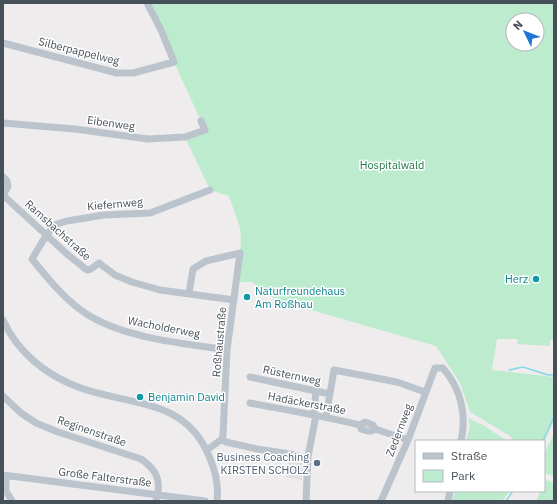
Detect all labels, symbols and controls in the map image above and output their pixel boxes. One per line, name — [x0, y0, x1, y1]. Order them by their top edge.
north arrow — [505, 12, 545, 52]
text: N — [510, 17, 526, 33]
street label: Silberpappelweg — [37, 34, 121, 68]
street label: Eibenweg — [86, 113, 136, 133]
park label: Hospitalwald — [360, 158, 424, 172]
street label: Kiefernweg — [87, 195, 144, 213]
street label: Ramsbachstraße — [22, 197, 94, 263]
place label: Herz — [505, 272, 528, 286]
marker: Herz — [531, 274, 541, 284]
place label: Naturfreundehaus Am Roßhau — [255, 284, 345, 311]
marker: Naturfreundehaus Am Roßhau — [242, 292, 252, 302]
street label: Roßhaustraße — [209, 306, 229, 378]
street label: Wacholderweg — [127, 313, 201, 341]
street label: Rüsternweg — [262, 362, 322, 388]
street label: Hadäckerstraße — [267, 389, 347, 417]
place label: Benjamin David — [148, 390, 225, 404]
marker: Benjamin David — [135, 392, 145, 402]
street label: Zedernweg — [383, 402, 416, 458]
street label: Reginenstraße — [56, 413, 128, 449]
legend — [415, 440, 545, 492]
text: Straße — [451, 448, 488, 463]
place label: Business Coaching KIRSTEN SCHOLZ — [216, 450, 309, 477]
marker: Business Coaching KIRSTEN SCHOLZ — [312, 458, 322, 468]
street label: Große Falterstraße — [58, 464, 152, 490]
text: Park — [451, 468, 476, 483]

